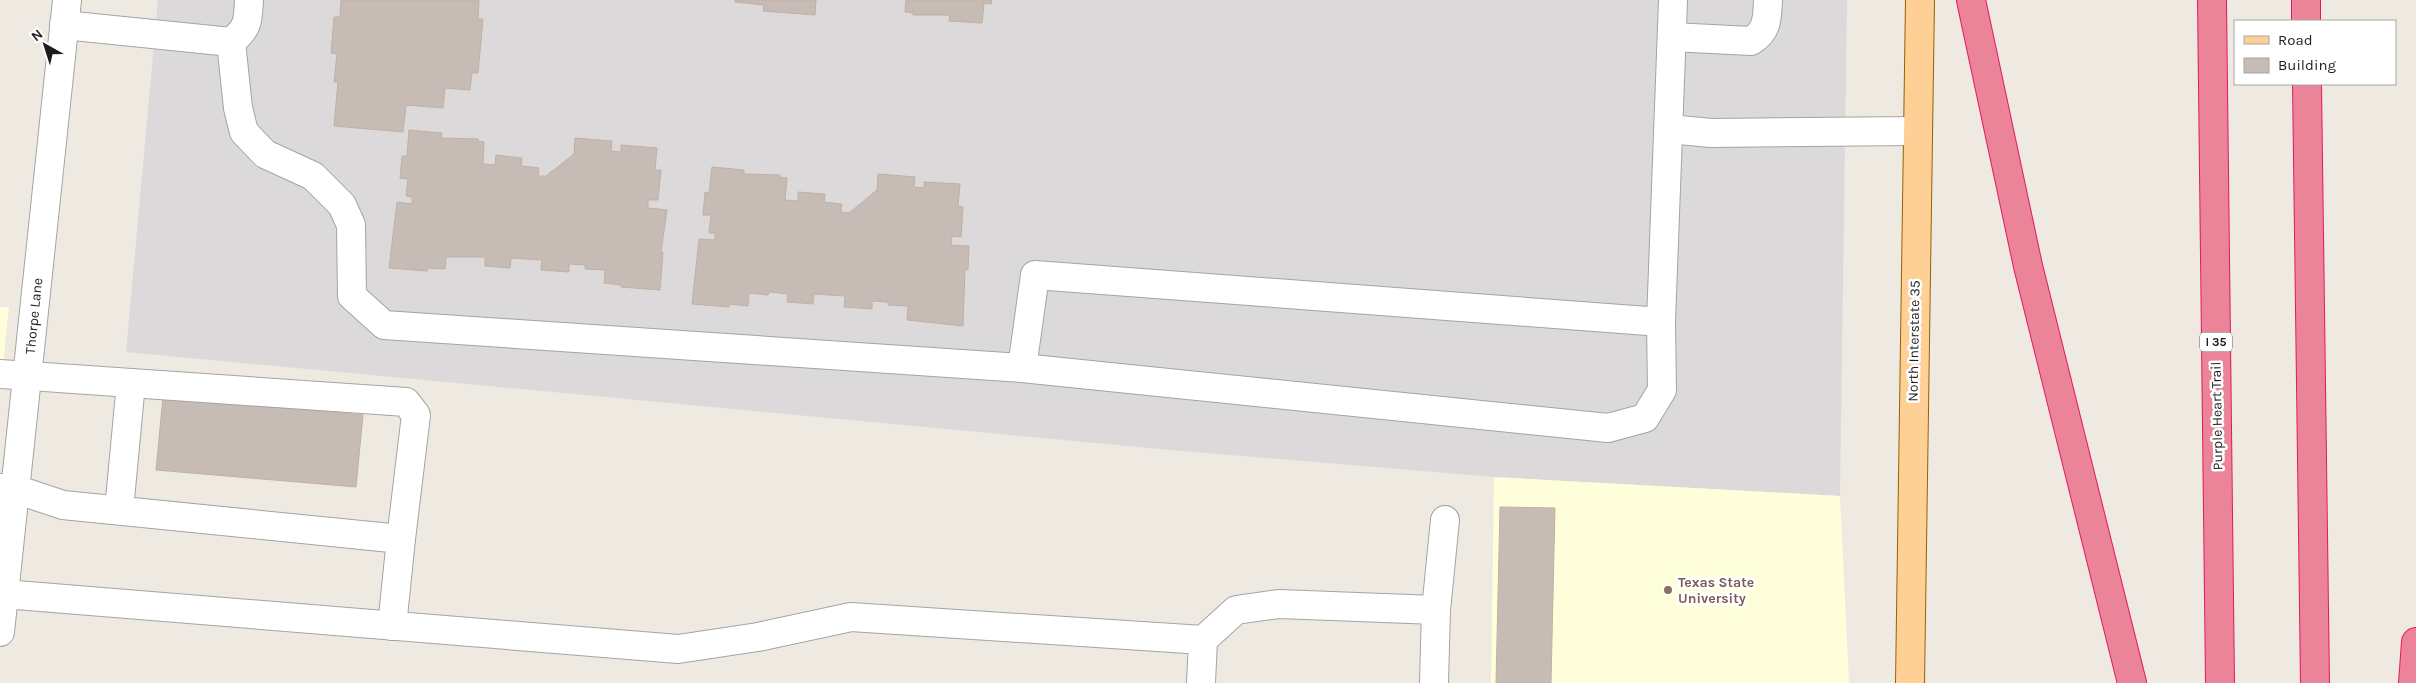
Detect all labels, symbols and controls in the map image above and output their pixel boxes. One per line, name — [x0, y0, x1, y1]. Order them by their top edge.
north arrow — [20, 20, 70, 70]
legend — [2234, 20, 2396, 85]
text: N — [28, 26, 46, 45]
text: Road — [2278, 31, 2313, 49]
text: Building — [2278, 56, 2336, 74]
street label: Thorpe Lane — [22, 277, 46, 355]
street label: North Interstate 35 — [1904, 280, 1924, 402]
road number: I 35 — [2200, 332, 2232, 352]
street label: Purple Heart Trail — [2208, 362, 2226, 470]
place label: Texas State University — [1678, 574, 1754, 607]
marker: Texas State University — [1662, 584, 1674, 596]

